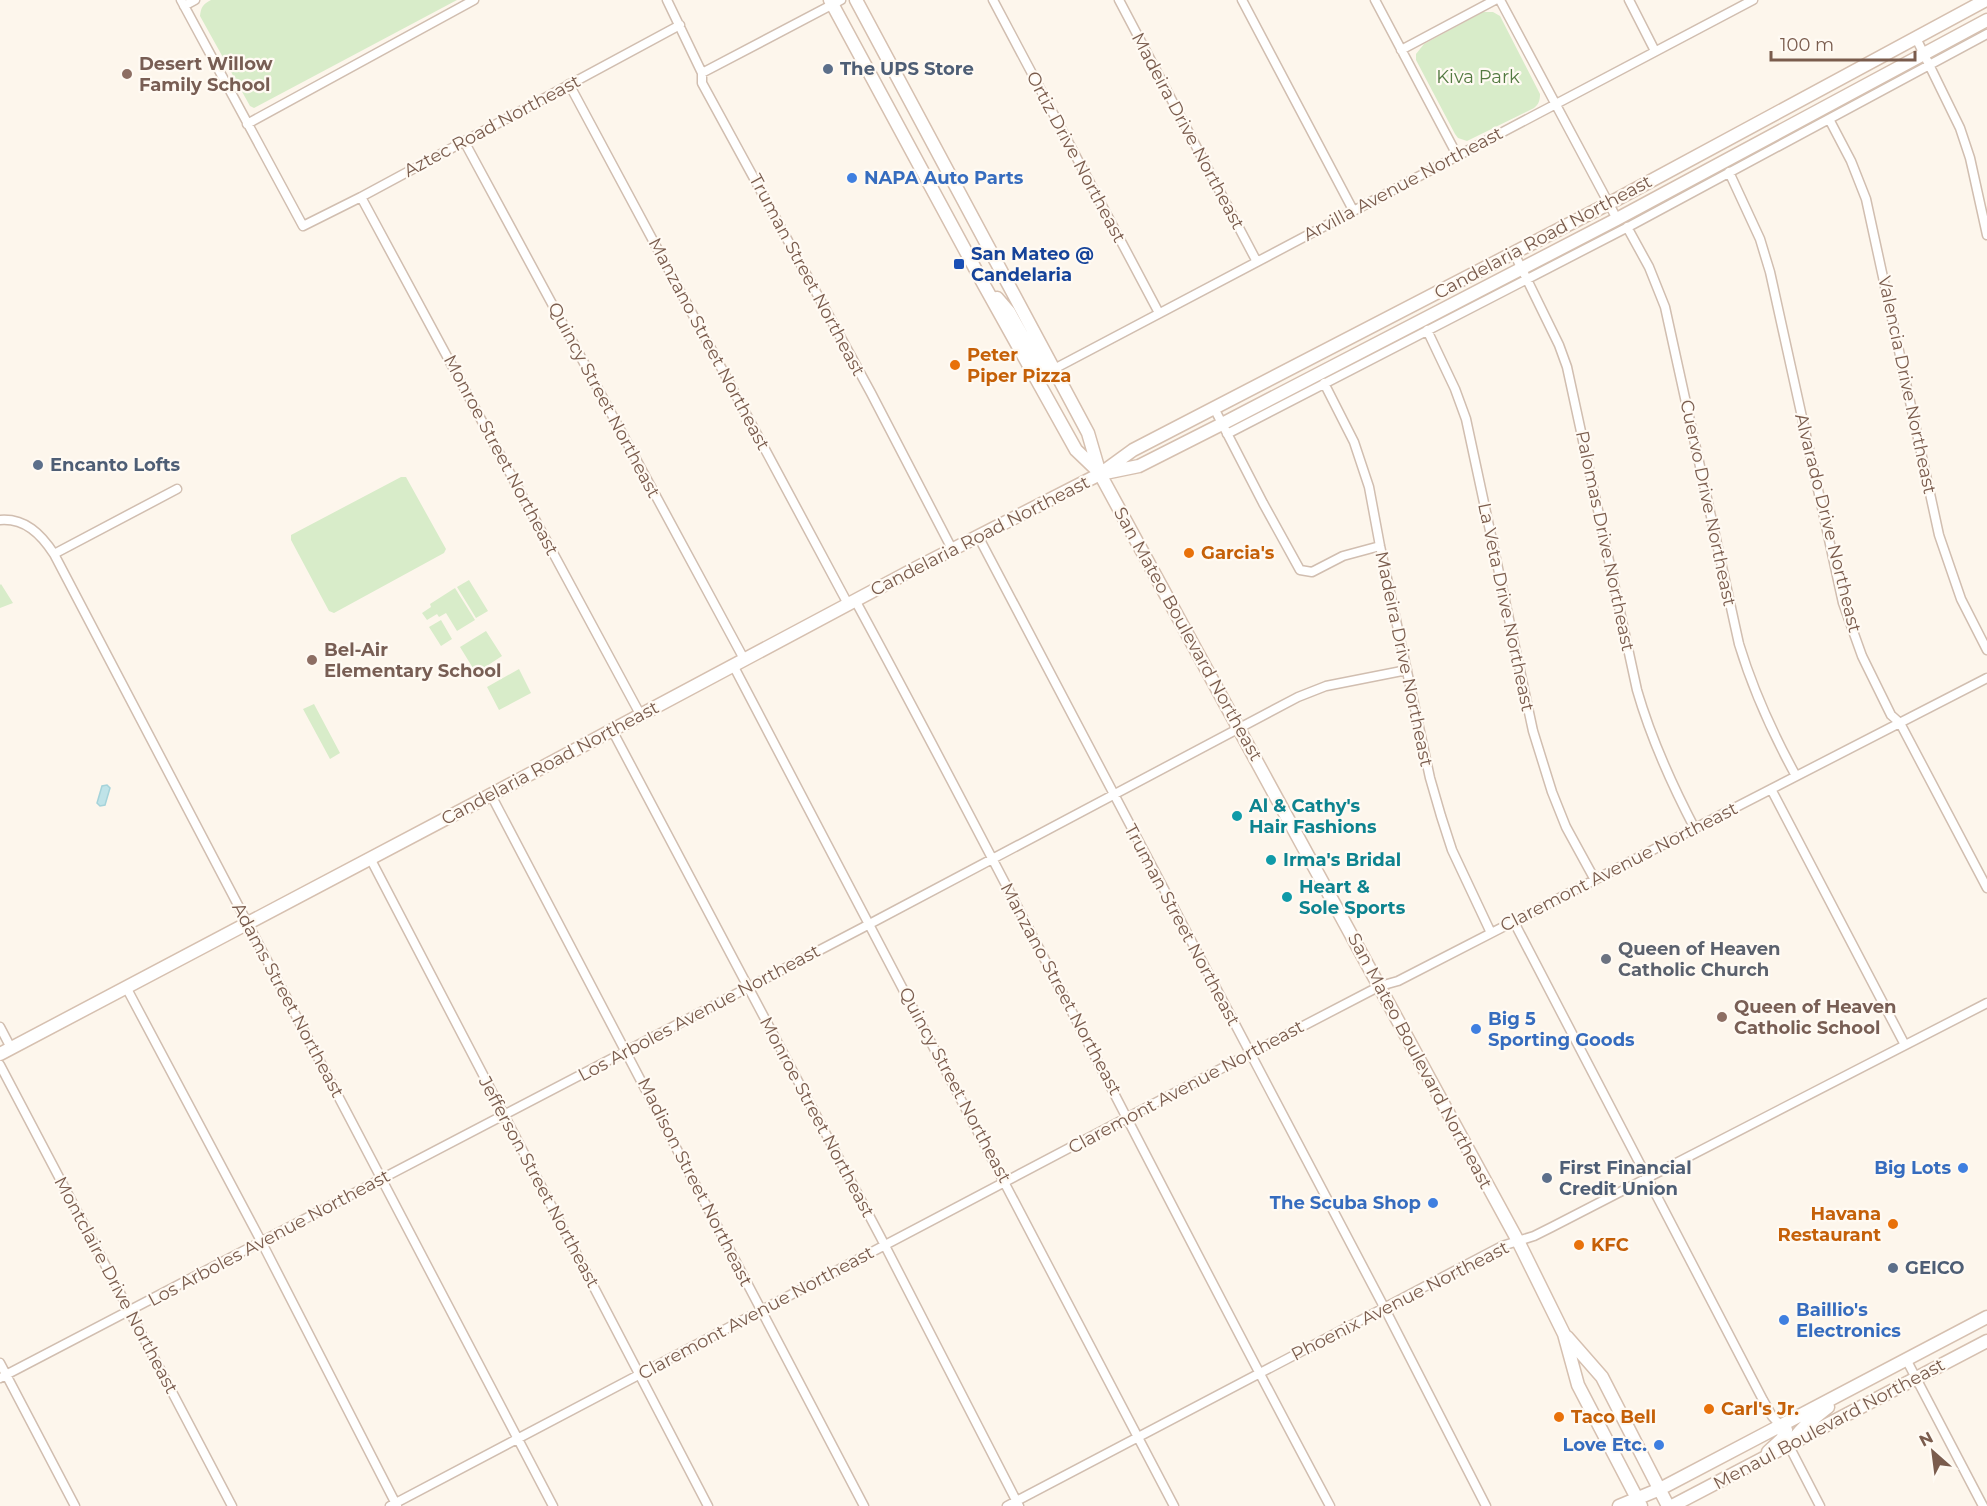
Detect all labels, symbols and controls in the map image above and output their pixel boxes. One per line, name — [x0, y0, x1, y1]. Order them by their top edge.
scale bar — [1771, 24, 1915, 62]
street label: Madeira Drive Northeast — [1127, 29, 1249, 233]
text: 100 m — [1780, 34, 1834, 56]
place label: Desert Willow Family School — [139, 53, 273, 96]
place label: The UPS Store — [840, 58, 974, 80]
marker: The UPS Store — [821, 62, 835, 76]
park label: Kiva Park — [1436, 66, 1520, 88]
marker: Desert Willow Family School — [120, 67, 134, 81]
street label: Ortiz Drive Northeast — [1022, 68, 1130, 246]
street label: Aztec Road Northeast — [400, 70, 584, 182]
street label: Arvilla Avenue Northeast — [1299, 122, 1507, 246]
place label: NAPA Auto Parts — [864, 167, 1024, 189]
street label: Truman Street Northeast — [744, 170, 870, 380]
street label: Candelaria Road Northeast — [1430, 170, 1656, 304]
marker: NAPA Auto Parts — [845, 171, 859, 185]
street label: Manzano Street Northeast — [644, 234, 774, 454]
place label: San Mateo @ Candelaria — [971, 243, 1094, 286]
marker: San Mateo @ Candelaria — [952, 257, 966, 271]
street label: Valencia Drive Northeast — [1873, 274, 1941, 496]
street label: Quincy Street Northeast — [543, 299, 665, 501]
place label: Peter Piper Pizza — [967, 344, 1071, 387]
street label: Monroe Street Northeast — [439, 351, 563, 559]
marker: Peter Piper Pizza — [948, 358, 962, 372]
street label: Cuervo Drive Northeast — [1675, 398, 1741, 608]
street label: Alvarado Drive Northeast — [1790, 411, 1866, 635]
street label: Palomas Drive Northeast — [1571, 429, 1639, 653]
place label: Encanto Lofts — [50, 454, 181, 476]
marker: Encanto Lofts — [31, 458, 45, 472]
street label: Candelaria Road Northeast — [867, 471, 1093, 601]
street label: La Veta Drive Northeast — [1473, 501, 1539, 713]
street label: San Mateo Boulevard Northeast — [1109, 503, 1267, 765]
place label: Garcia's — [1201, 542, 1275, 564]
marker: Garcia's — [1182, 546, 1196, 560]
street label: Madeira Drive Northeast — [1370, 549, 1438, 769]
place label: Bel-Air Elementary School — [324, 639, 501, 682]
marker: Bel-Air Elementary School — [305, 653, 319, 667]
street label: Candelaria Road Northeast — [437, 696, 663, 830]
place label: Al & Cathy's Hair Fashions — [1248, 795, 1377, 838]
street label: Claremont Avenue Northeast — [1497, 797, 1741, 937]
marker: Al & Cathy's Hair Fashions — [1230, 809, 1244, 823]
street label: Truman Street Northeast — [1119, 820, 1245, 1030]
place label: Irma's Bridal — [1283, 849, 1401, 871]
marker: Irma's Bridal — [1264, 853, 1278, 867]
place label: Heart & Sole Sports — [1299, 876, 1406, 919]
street label: Manzano Street Northeast — [996, 879, 1126, 1099]
marker: Heart & Sole Sports — [1280, 890, 1294, 904]
street label: Adams Street Northeast — [227, 899, 349, 1101]
street label: San Mateo Boulevard Northeast — [1343, 929, 1497, 1193]
place label: Queen of Heaven Catholic Church — [1618, 938, 1781, 981]
street label: Los Arboles Avenue Northeast — [574, 940, 824, 1086]
marker: Queen of Heaven Catholic Church — [1599, 952, 1613, 966]
street label: Quincy Street Northeast — [894, 984, 1016, 1186]
place label: Queen of Heaven Catholic School — [1734, 996, 1897, 1039]
place label: Big 5 Sporting Goods — [1488, 1008, 1635, 1051]
marker: Queen of Heaven Catholic School — [1715, 1010, 1729, 1024]
street label: Monroe Street Northeast — [755, 1013, 879, 1221]
street label: Claremont Avenue Northeast — [1065, 1015, 1307, 1159]
marker: Big 5 Sporting Goods — [1469, 1022, 1483, 1036]
street label: Jefferson Street Northeast — [473, 1072, 604, 1291]
street label: Madison Street Northeast — [633, 1074, 757, 1290]
place label: First Financial Credit Union — [1559, 1157, 1692, 1200]
place label: Big Lots — [1874, 1157, 1951, 1179]
marker: Big Lots — [1956, 1161, 1970, 1175]
street label: Los Arboles Avenue Northeast — [144, 1165, 394, 1311]
marker: First Financial Credit Union — [1540, 1171, 1554, 1185]
street label: Montclaire Drive Northeast — [49, 1173, 183, 1397]
place label: The Scuba Shop — [1270, 1192, 1421, 1214]
marker: The Scuba Shop — [1426, 1196, 1440, 1210]
place label: Havana Restaurant — [1777, 1203, 1881, 1246]
marker: Havana Restaurant — [1886, 1217, 1900, 1231]
place label: KFC — [1591, 1234, 1629, 1256]
street label: Phoenix Avenue Northeast — [1287, 1236, 1513, 1366]
marker: KFC — [1572, 1238, 1586, 1252]
street label: Claremont Avenue Northeast — [635, 1241, 877, 1385]
place label: GEICO — [1905, 1257, 1965, 1279]
marker: GEICO — [1886, 1261, 1900, 1275]
place label: Baillio's Electronics — [1796, 1299, 1901, 1342]
marker: Baillio's Electronics — [1777, 1313, 1791, 1327]
street label: Menaul Boulevard Northeast — [1710, 1354, 1948, 1494]
place label: Carl's Jr. — [1721, 1398, 1799, 1420]
marker: Carl's Jr. — [1702, 1402, 1716, 1416]
place label: Taco Bell — [1571, 1406, 1656, 1428]
marker: Taco Bell — [1552, 1410, 1566, 1424]
north arrow — [1903, 1422, 1963, 1482]
place label: Love Etc. — [1563, 1434, 1647, 1456]
marker: Love Etc. — [1652, 1438, 1666, 1452]

